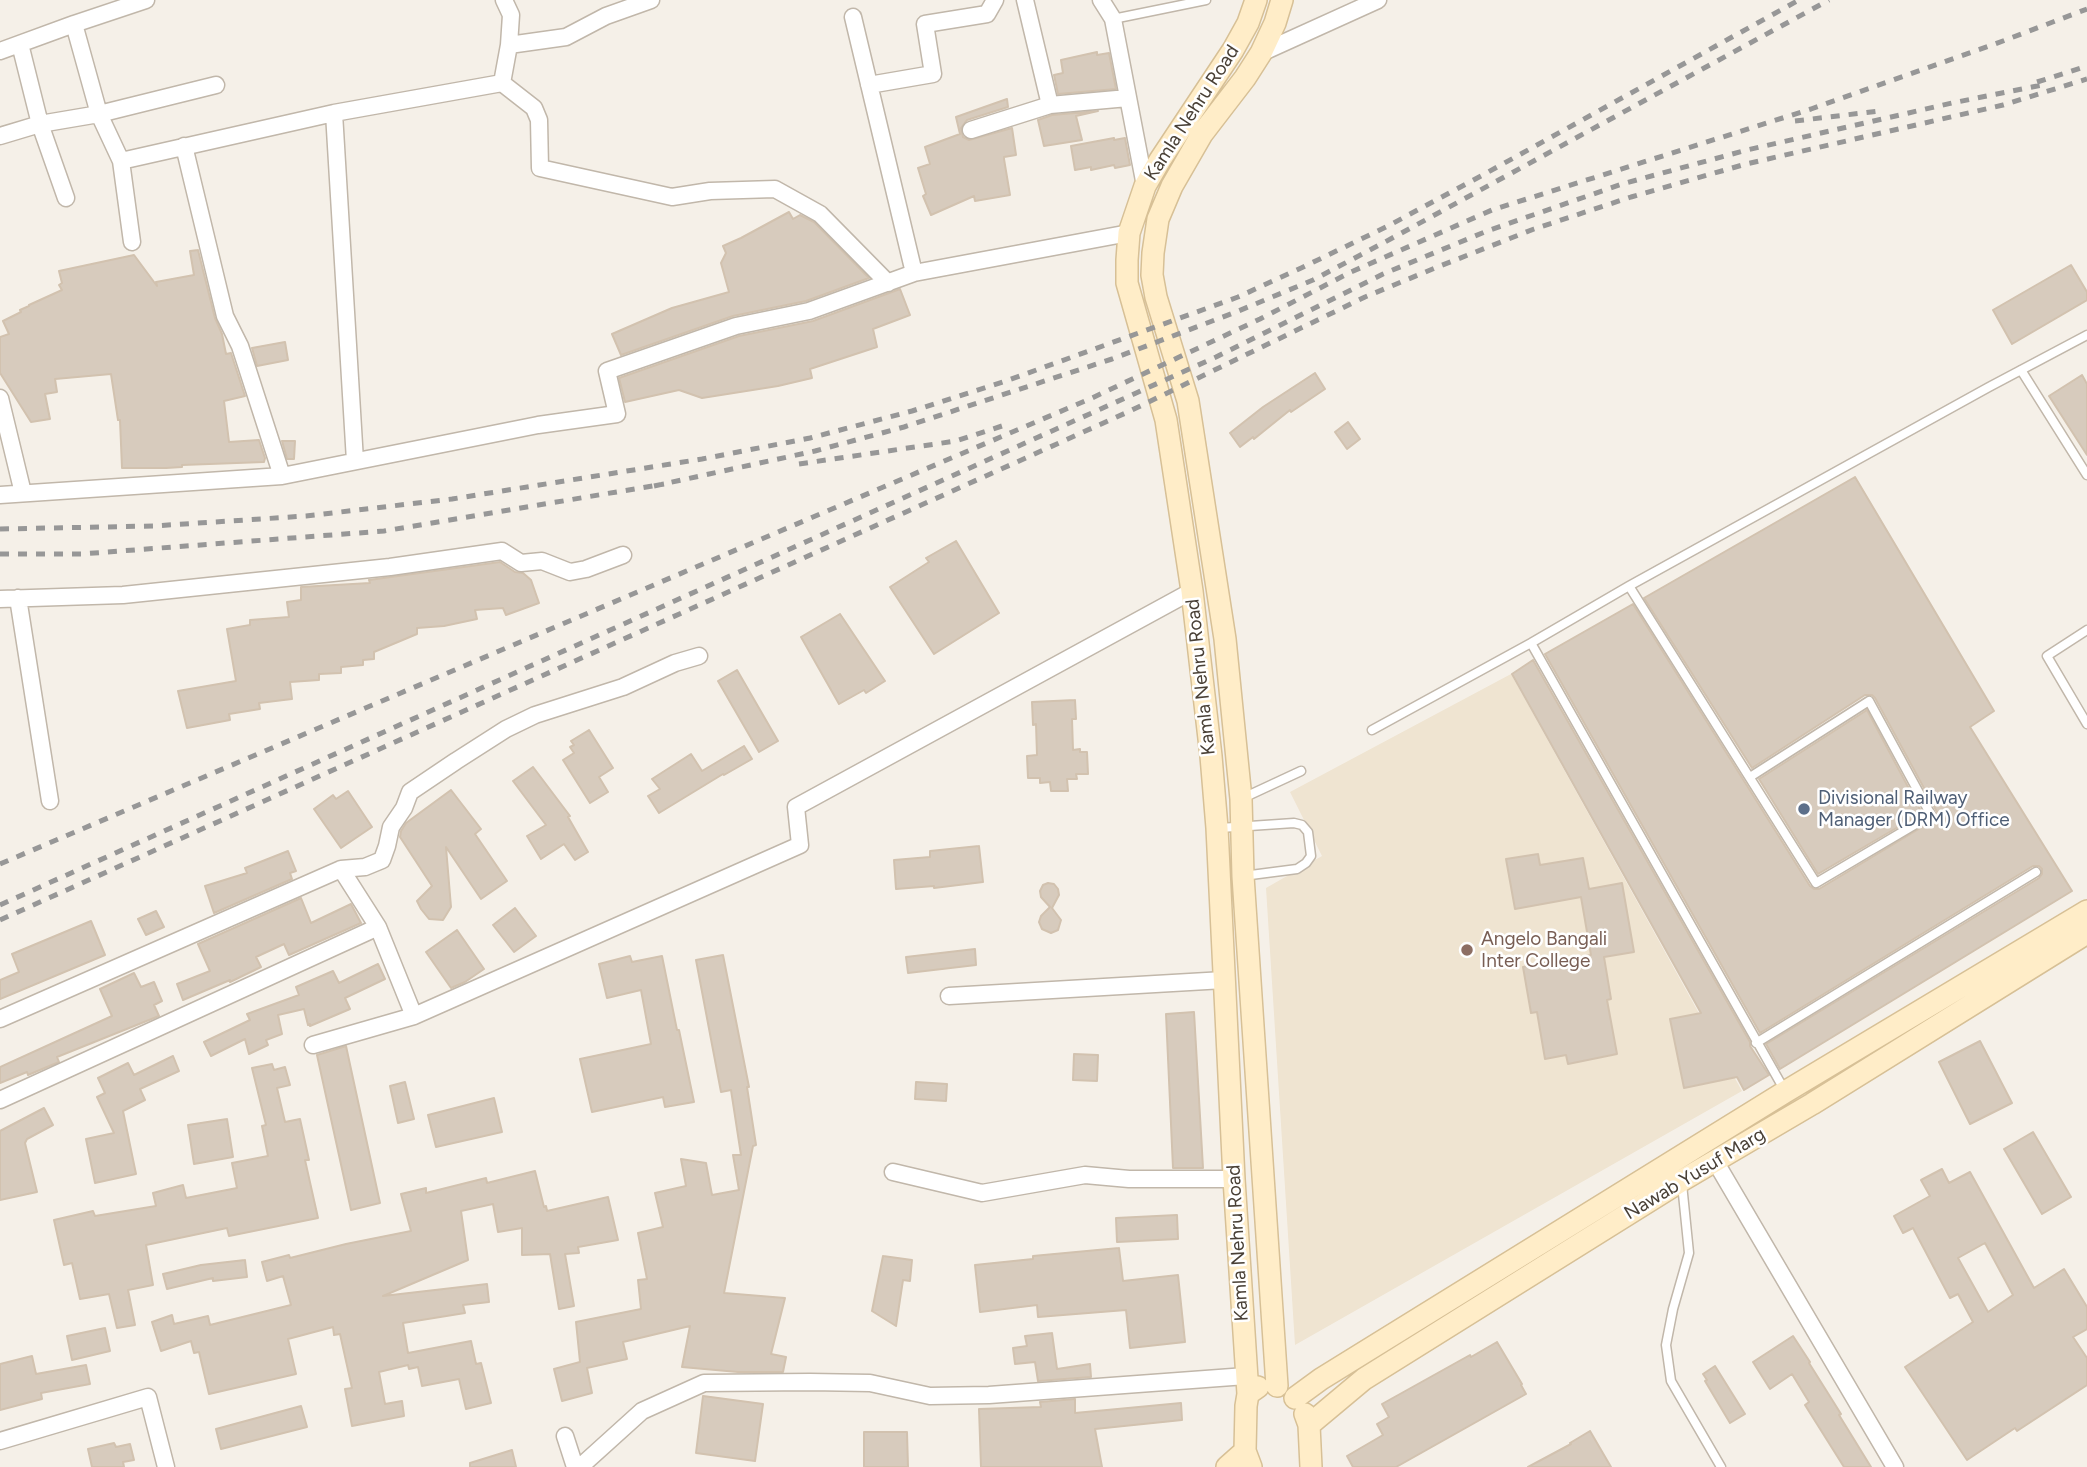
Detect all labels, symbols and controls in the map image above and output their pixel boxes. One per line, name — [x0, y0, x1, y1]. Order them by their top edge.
street label: Kamla Nehru Road — [1140, 41, 1244, 185]
street label: Kamla Nehru Road — [1181, 598, 1221, 756]
place label: Divisional Railway Manager (DRM) Office — [1818, 787, 2010, 831]
marker: Divisional Railway Manager (DRM) Office — [1796, 801, 1812, 817]
place label: Angelo Bangali Inter College — [1481, 928, 1607, 972]
marker: Angelo Bangali Inter College — [1459, 942, 1475, 958]
street label: Nawab Yusuf Marg — [1620, 1123, 1770, 1225]
street label: Kamla Nehru Road — [1223, 1164, 1253, 1322]

